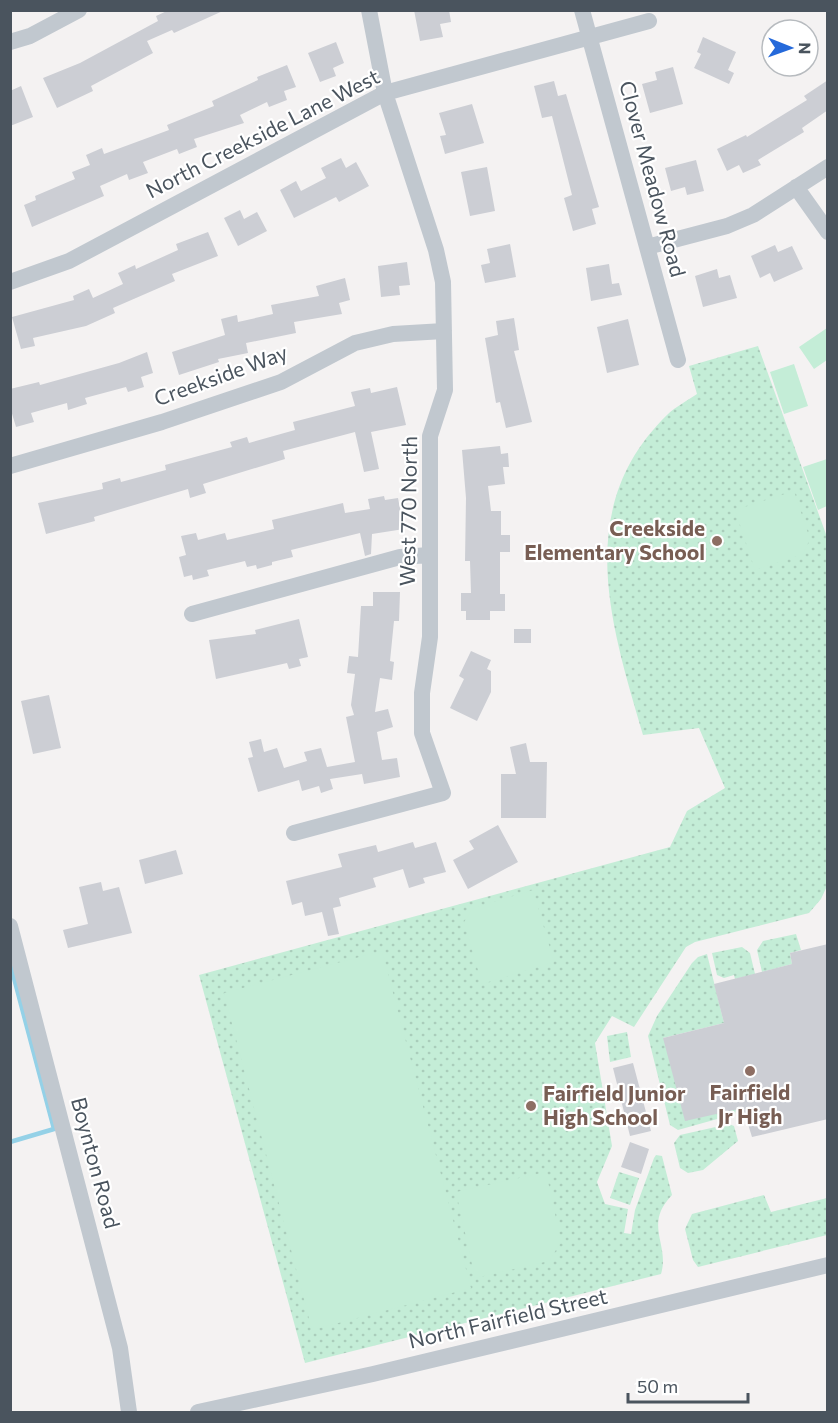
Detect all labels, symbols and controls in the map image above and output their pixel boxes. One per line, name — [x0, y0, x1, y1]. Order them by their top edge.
north arrow — [760, 18, 820, 78]
text: N — [796, 42, 815, 54]
street label: North Creekside Lane West — [141, 63, 383, 203]
street label: Clover Meadow Road — [615, 78, 692, 279]
street label: Creekside Way — [150, 339, 291, 410]
street label: West 770 North — [394, 436, 421, 586]
place label: Creekside Elementary School — [524, 515, 705, 564]
marker: Creekside Elementary School — [710, 534, 724, 548]
marker: Fairfield Jr High — [743, 1064, 757, 1078]
place label: Fairfield Jr High — [710, 1079, 790, 1128]
place label: Fairfield Junior High School — [543, 1080, 686, 1129]
street label: Boynton Road — [67, 1094, 126, 1231]
marker: Fairfield Junior High School — [524, 1099, 538, 1113]
street label: North Fairfield Street — [406, 1282, 610, 1353]
scale bar — [628, 1366, 748, 1404]
text: 50 m — [637, 1375, 678, 1397]

